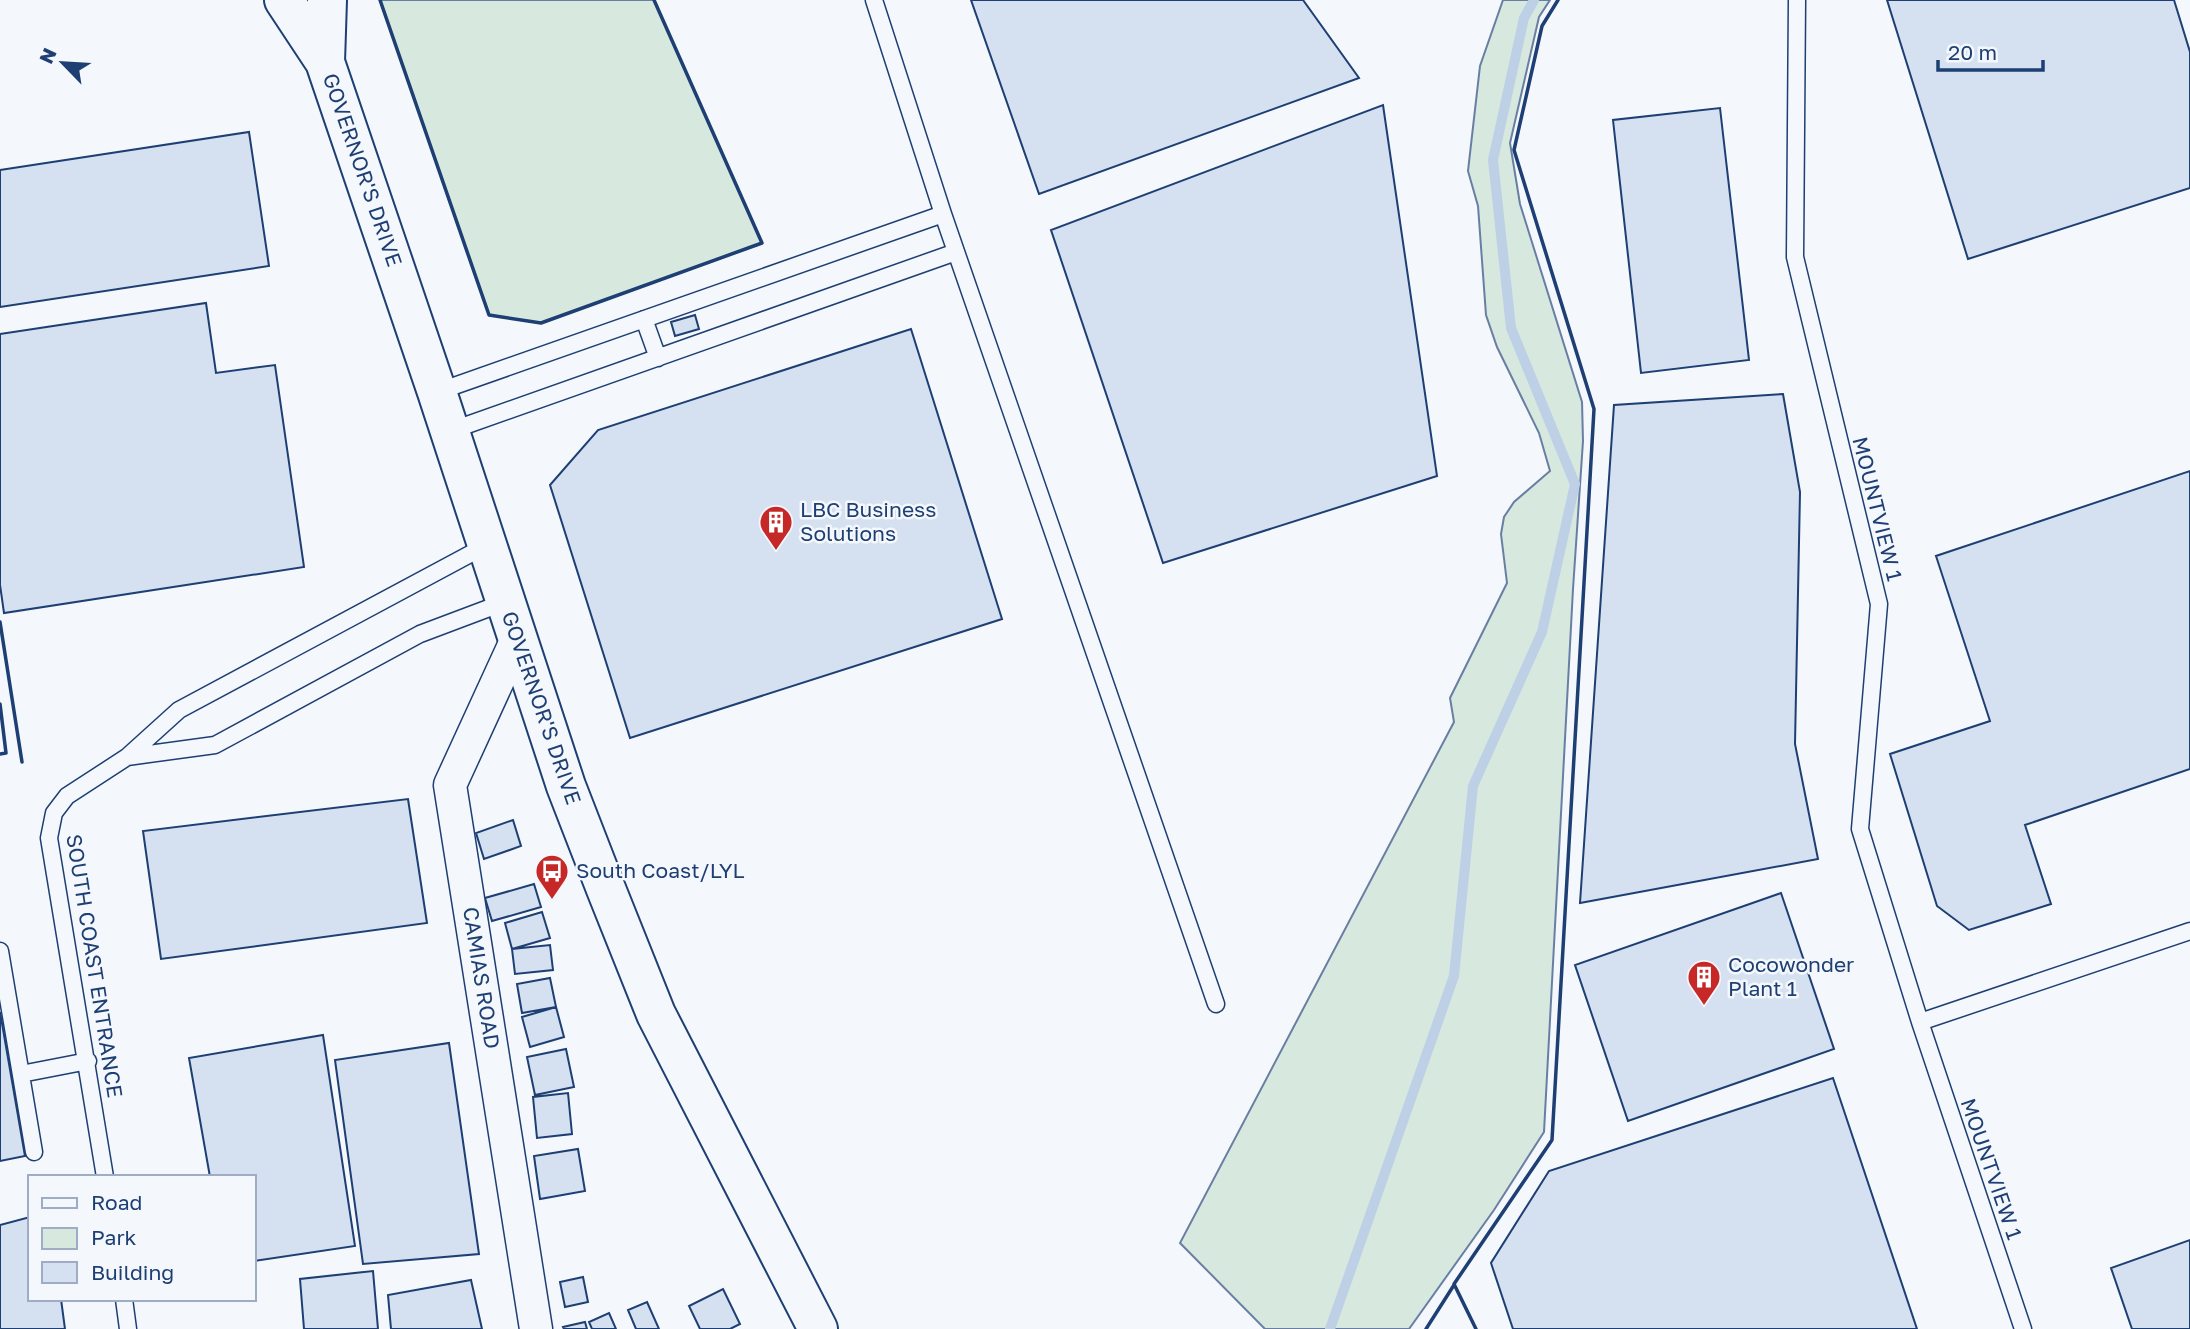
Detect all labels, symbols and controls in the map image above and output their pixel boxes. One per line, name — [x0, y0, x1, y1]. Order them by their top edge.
north arrow — [28, 28, 98, 98]
scale bar — [1938, 28, 2043, 72]
text: 20 m — [1948, 39, 1997, 65]
text: N — [34, 44, 61, 67]
street label: GOVERNOR'S DRIVE — [318, 70, 408, 270]
street label: MOUNTVIEW 1 — [1848, 434, 1908, 584]
place label: LBC Business Solutions — [800, 496, 936, 546]
building icon: LBC Business Solutions — [757, 503, 795, 552]
street label: GOVERNOR'S DRIVE — [497, 608, 587, 808]
street label: SOUTH COAST ENTRANCE — [61, 832, 129, 1099]
bus stop icon: South Coast/LYL — [533, 852, 571, 901]
place label: South Coast/LYL — [576, 857, 745, 883]
street label: CAMIAS ROAD — [458, 905, 506, 1051]
place label: Cocowonder Plant 1 — [1728, 951, 1854, 1001]
building icon: Cocowonder Plant 1 — [1685, 958, 1723, 1007]
street label: MOUNTVIEW 1 — [1956, 1095, 2028, 1243]
legend — [28, 1175, 256, 1301]
text: Road — [91, 1189, 142, 1215]
text: Park — [91, 1224, 137, 1250]
text: Building — [91, 1259, 174, 1285]

